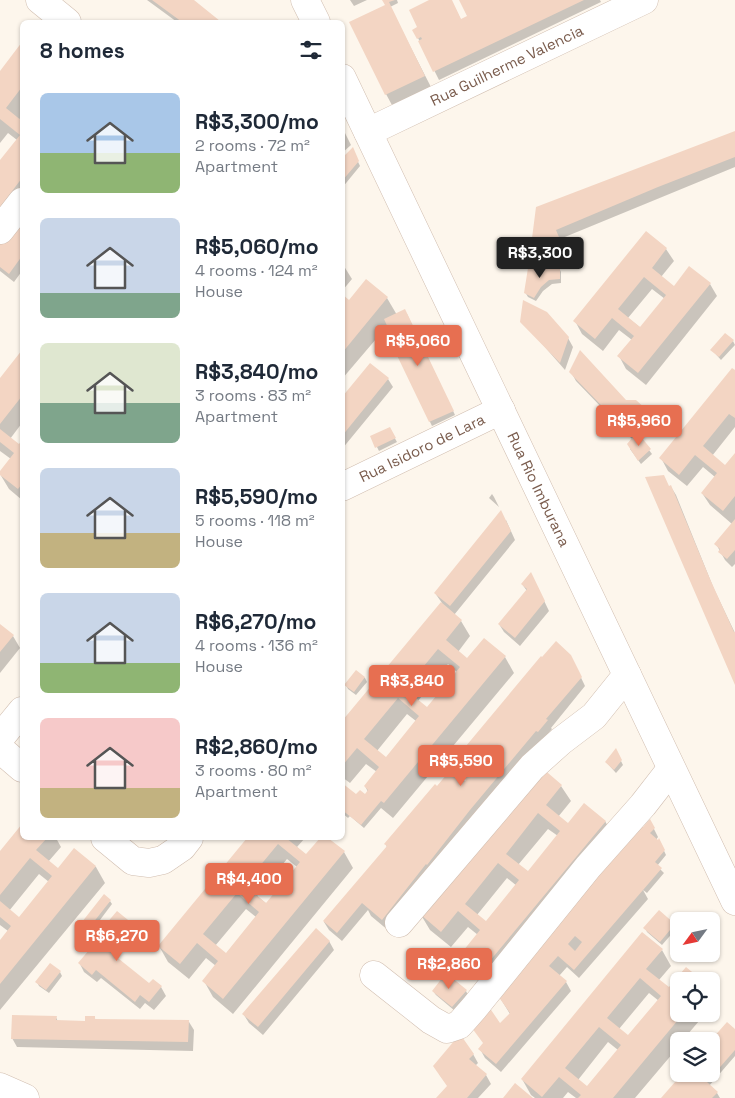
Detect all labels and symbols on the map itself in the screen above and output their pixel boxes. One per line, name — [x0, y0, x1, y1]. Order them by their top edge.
street label: Rua Guilherme Valencia — [427, 20, 587, 110]
pin: R$3,300 — [494, 236, 586, 279]
pin: R$5,060 — [372, 324, 464, 367]
pin: R$5,960 — [593, 404, 685, 447]
street label: Rua Isidoro de Lara — [356, 409, 488, 486]
street label: Rua Rio Imburana — [503, 429, 575, 550]
pin: R$3,840 — [366, 664, 458, 707]
pin: R$5,590 — [415, 744, 507, 787]
pin: R$4,400 — [203, 862, 295, 905]
north arrow — [670, 912, 720, 962]
pin: R$6,270 — [71, 920, 163, 962]
pin: R$2,860 — [403, 948, 495, 990]

